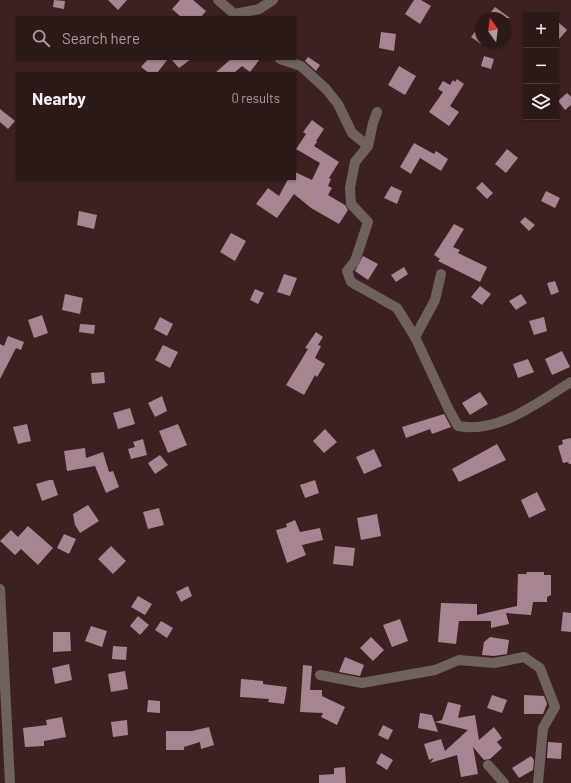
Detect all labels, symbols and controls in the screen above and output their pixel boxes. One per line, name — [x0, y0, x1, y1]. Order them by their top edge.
north arrow — [475, 12, 511, 48]
map controls — [523, 12, 559, 120]
button: + — [523, 12, 559, 48]
search box — [16, 16, 296, 60]
icon: search — [30, 27, 52, 49]
text: Search here — [62, 29, 140, 47]
button: − — [523, 48, 559, 84]
button: layers — [523, 84, 559, 120]
text: Nearby — [32, 88, 86, 108]
text: 0 results — [231, 90, 280, 106]

